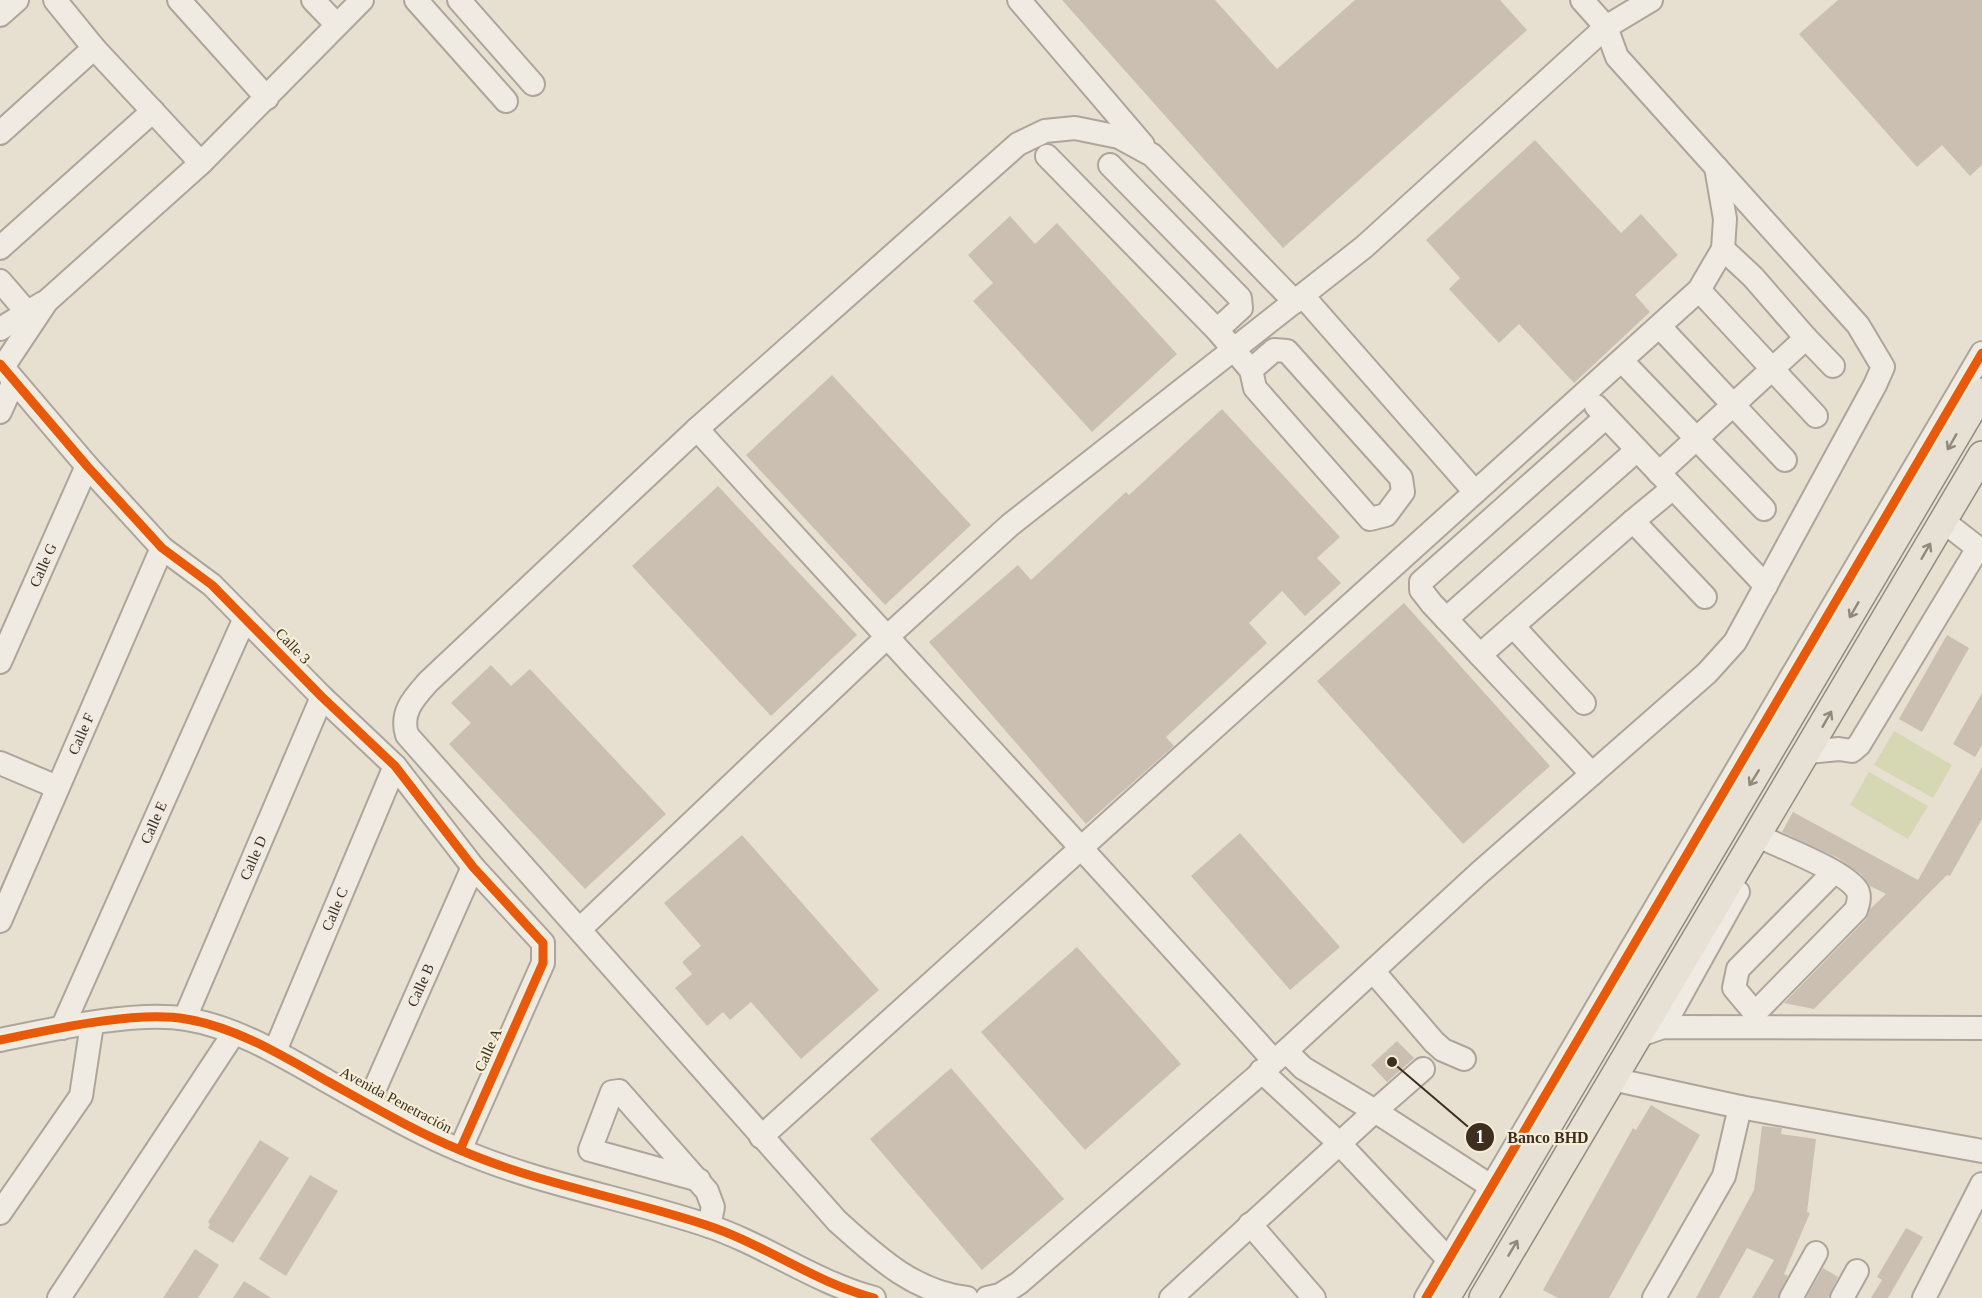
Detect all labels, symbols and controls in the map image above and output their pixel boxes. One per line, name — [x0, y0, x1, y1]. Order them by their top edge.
one-way arrow — [1946, 433, 1958, 450]
street label: Calle G — [26, 541, 60, 590]
one-way arrow — [1920, 543, 1932, 560]
one-way arrow — [1847, 602, 1859, 619]
street label: Calle 3 — [272, 625, 314, 667]
street label: Calle F — [65, 711, 97, 757]
one-way arrow — [1822, 711, 1834, 728]
one-way arrow — [1748, 769, 1760, 786]
street label: Calle E — [137, 799, 170, 846]
street label: Calle D — [237, 833, 270, 882]
street label: Calle C — [319, 885, 351, 933]
street label: Calle B — [404, 961, 437, 1009]
street label: Calle A — [471, 1026, 505, 1074]
street label: Avenida Penetración — [337, 1064, 455, 1136]
callout: Banco BHD — [1465, 1120, 1600, 1154]
text: 1 — [1476, 1127, 1485, 1147]
text: Banco BHD — [1507, 1129, 1589, 1146]
one-way arrow — [1507, 1240, 1519, 1257]

